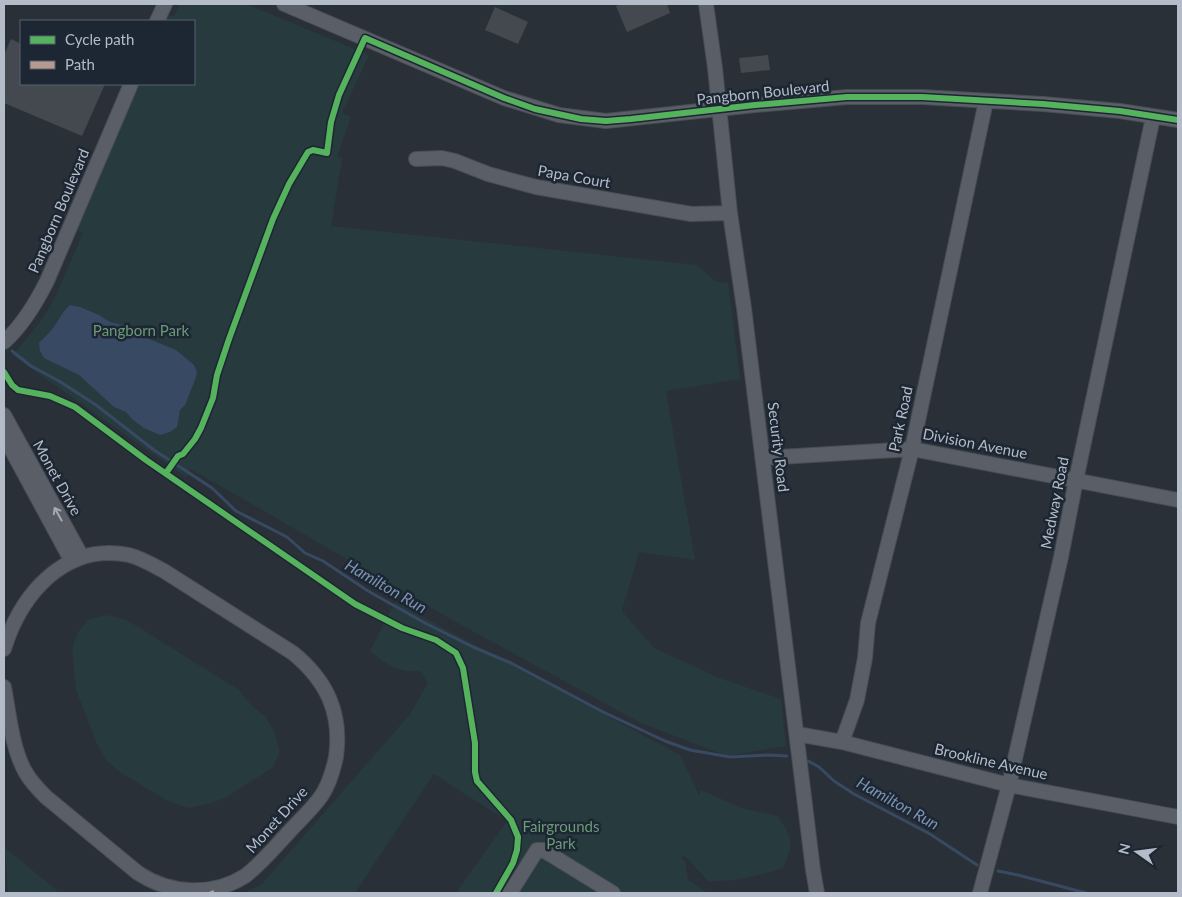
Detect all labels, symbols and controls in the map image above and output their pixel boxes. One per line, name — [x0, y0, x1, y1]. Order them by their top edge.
legend — [20, 20, 195, 85]
text: Cycle path — [65, 30, 134, 48]
text: Path — [65, 55, 95, 73]
street label: Pangborn Boulevard — [696, 76, 830, 108]
street label: Pangborn Boulevard — [24, 146, 92, 275]
street label: Papa Court — [536, 161, 613, 191]
park label: Pangborn Park — [93, 321, 190, 339]
street label: Park Road — [884, 384, 916, 453]
street label: Security Road — [765, 401, 793, 493]
street label: Division Avenue — [921, 424, 1029, 462]
street label: Monet Drive — [30, 437, 86, 518]
street label: Medway Road — [1036, 455, 1072, 550]
one-way arrow — [53, 507, 63, 522]
water label: Hamilton Run — [342, 555, 430, 617]
street label: Brookline Avenue — [933, 739, 1050, 783]
water label: Hamilton Run — [854, 772, 943, 833]
street label: Monet Drive — [242, 782, 311, 856]
park label: Fairgrounds Park — [523, 817, 599, 852]
north arrow — [1112, 827, 1162, 877]
text: N — [1114, 841, 1133, 856]

